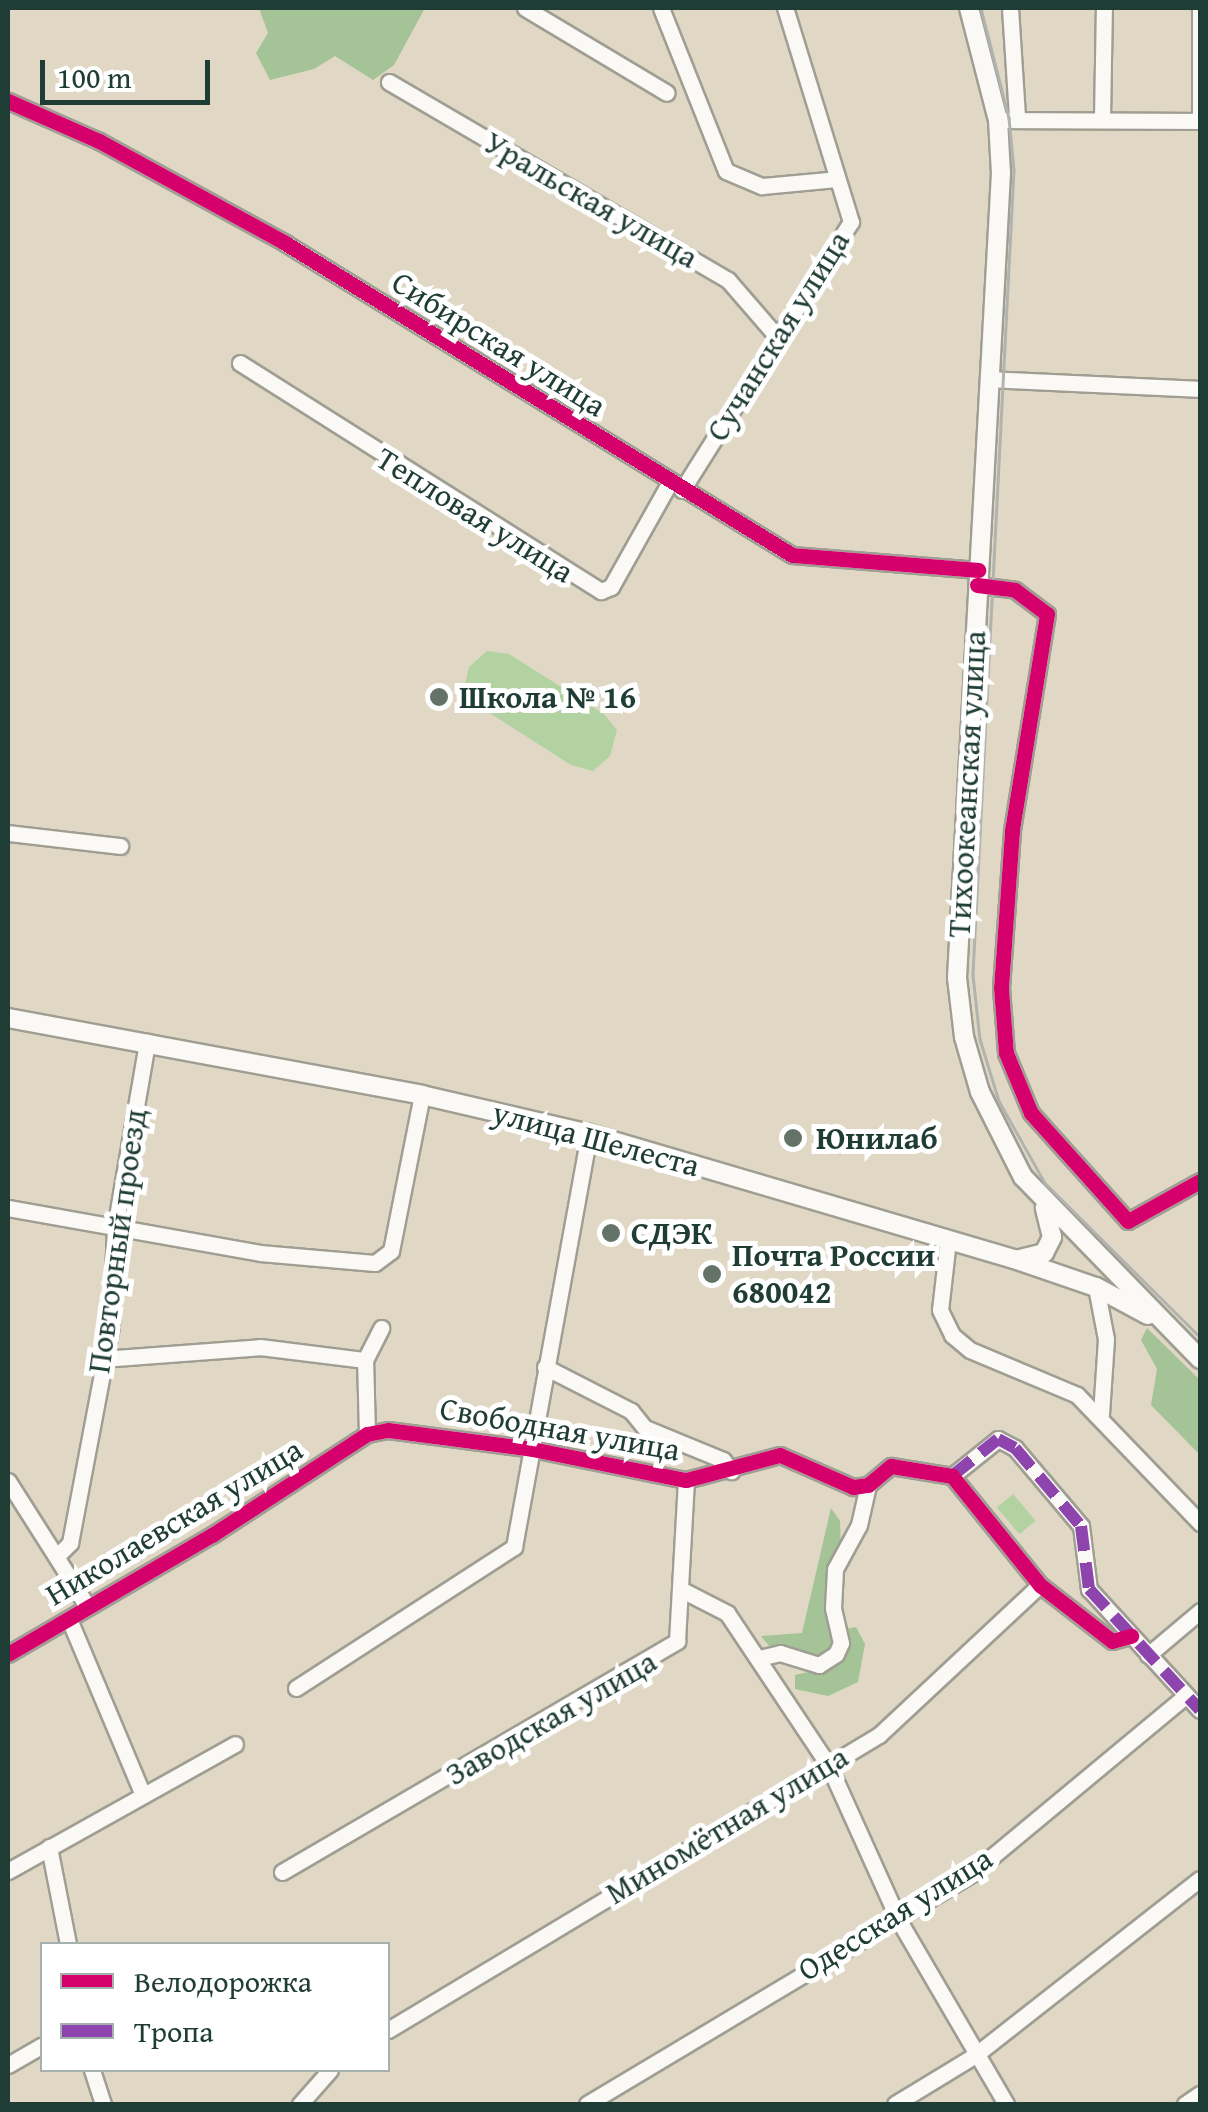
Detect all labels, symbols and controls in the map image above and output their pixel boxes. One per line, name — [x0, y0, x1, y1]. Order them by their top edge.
scale bar — [45, 40, 215, 102]
text: 100 m — [57, 55, 131, 99]
street label: Уральская улица — [477, 123, 705, 277]
street label: Сучанская улица — [698, 224, 858, 448]
street label: Сибирская улица — [385, 263, 613, 425]
street label: Тепловая улица — [369, 439, 581, 591]
street label: Тихоокеанская улица — [940, 630, 994, 938]
place label: Школа № 16 — [459, 678, 636, 716]
marker: Школа № 16 — [428, 686, 450, 708]
street label: улица Шелеста — [488, 1093, 704, 1185]
street label: Повторный проезд — [79, 1106, 155, 1376]
place label: Юнилаб — [816, 1119, 938, 1157]
marker: Юнилаб — [780, 1125, 806, 1151]
place label: СДЭК — [631, 1214, 712, 1252]
marker: СДЭК — [600, 1222, 622, 1244]
place label: Почта России 680042 — [732, 1237, 935, 1312]
marker: Почта России 680042 — [701, 1263, 723, 1285]
street label: Свободная улица — [437, 1389, 683, 1469]
street label: Николаевская улица — [39, 1430, 309, 1614]
street label: Заводская улица — [439, 1642, 663, 1794]
street label: Миномётная улица — [599, 1738, 855, 1912]
street label: Одесская улица — [791, 1839, 999, 1989]
legend — [40, 1942, 390, 2072]
text: Велодорожка — [134, 1959, 312, 2003]
text: Тропа — [134, 2009, 214, 2053]

